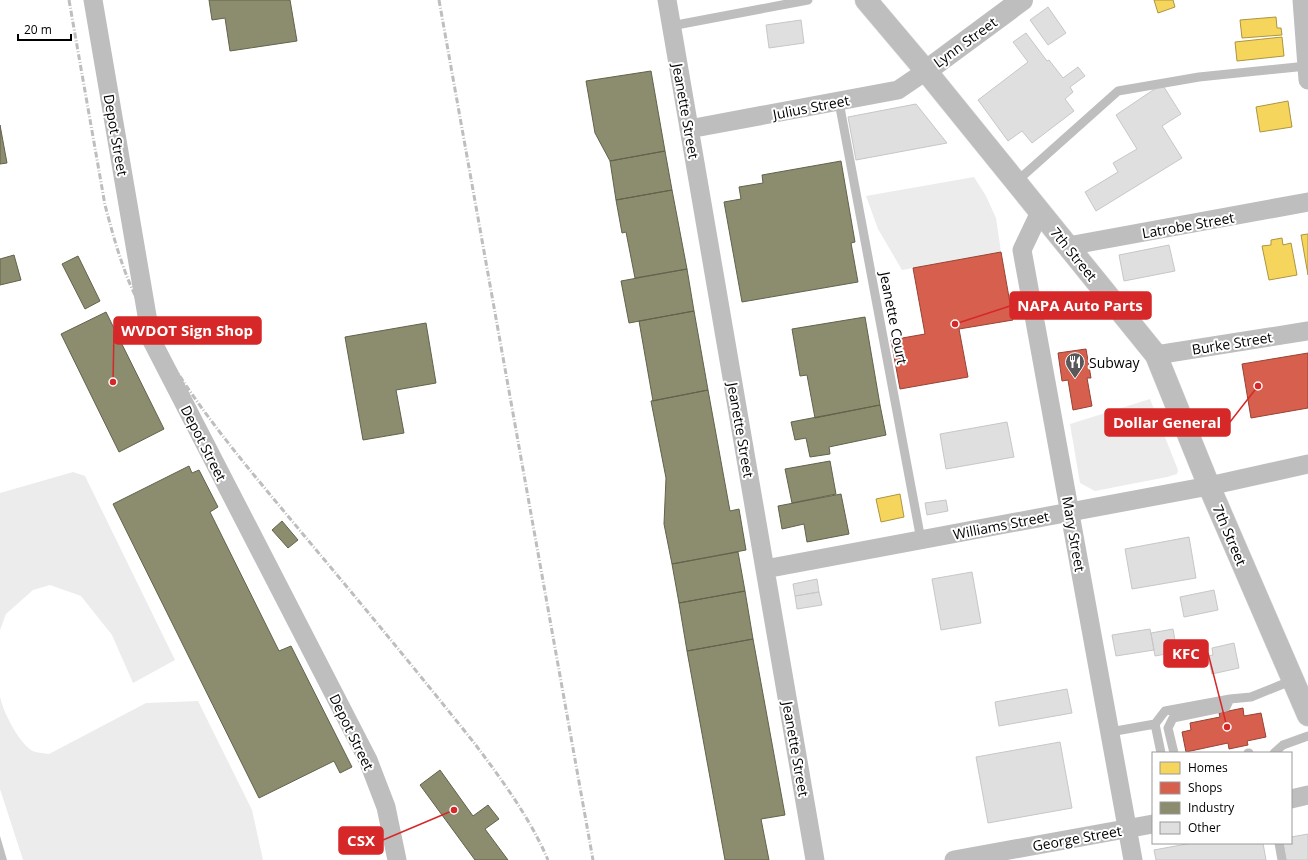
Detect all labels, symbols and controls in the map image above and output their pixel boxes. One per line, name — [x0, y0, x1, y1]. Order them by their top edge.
street label: Lynn Street — [929, 12, 1001, 72]
scale bar — [18, 16, 71, 42]
text: 20 m — [24, 21, 52, 38]
street label: Jeanette Street — [668, 60, 704, 160]
street label: Julius Street — [769, 90, 851, 124]
street label: Depot Street — [99, 93, 133, 177]
street label: Latrobe Street — [1140, 208, 1236, 242]
street label: 7th Street — [1046, 223, 1102, 285]
street label: Jeanette Court — [875, 268, 912, 366]
callout: NAPA Auto Parts — [1010, 292, 1151, 319]
text: NAPA Auto Parts — [1017, 295, 1143, 315]
callout: WVDOT Sign Shop — [114, 317, 261, 344]
text: WVDOT Sign Shop — [121, 320, 253, 340]
street label: Burke Street — [1190, 327, 1274, 359]
restaurant icon: Subway — [1064, 351, 1086, 379]
place label: Subway — [1089, 353, 1140, 372]
street label: Jeanette Street — [723, 379, 759, 479]
street label: Depot Street — [177, 402, 231, 484]
callout: Dollar General — [1105, 409, 1230, 436]
text: Dollar General — [1113, 412, 1221, 432]
street label: Mary Street — [1058, 495, 1090, 573]
street label: 7th Street — [1209, 502, 1251, 568]
street label: Williams Street — [951, 506, 1051, 544]
callout: KFC — [1164, 640, 1208, 667]
text: KFC — [1172, 643, 1200, 663]
street label: Depot Street — [325, 691, 379, 773]
street label: Jeanette Street — [778, 698, 814, 798]
legend — [1152, 752, 1292, 844]
text: Homes — [1188, 759, 1228, 776]
text: Shops — [1188, 779, 1223, 796]
text: Industry — [1188, 799, 1235, 816]
text: Other — [1188, 819, 1221, 836]
street label: George Street — [1031, 821, 1123, 855]
callout: CSX — [339, 827, 383, 854]
text: CSX — [347, 830, 375, 850]

